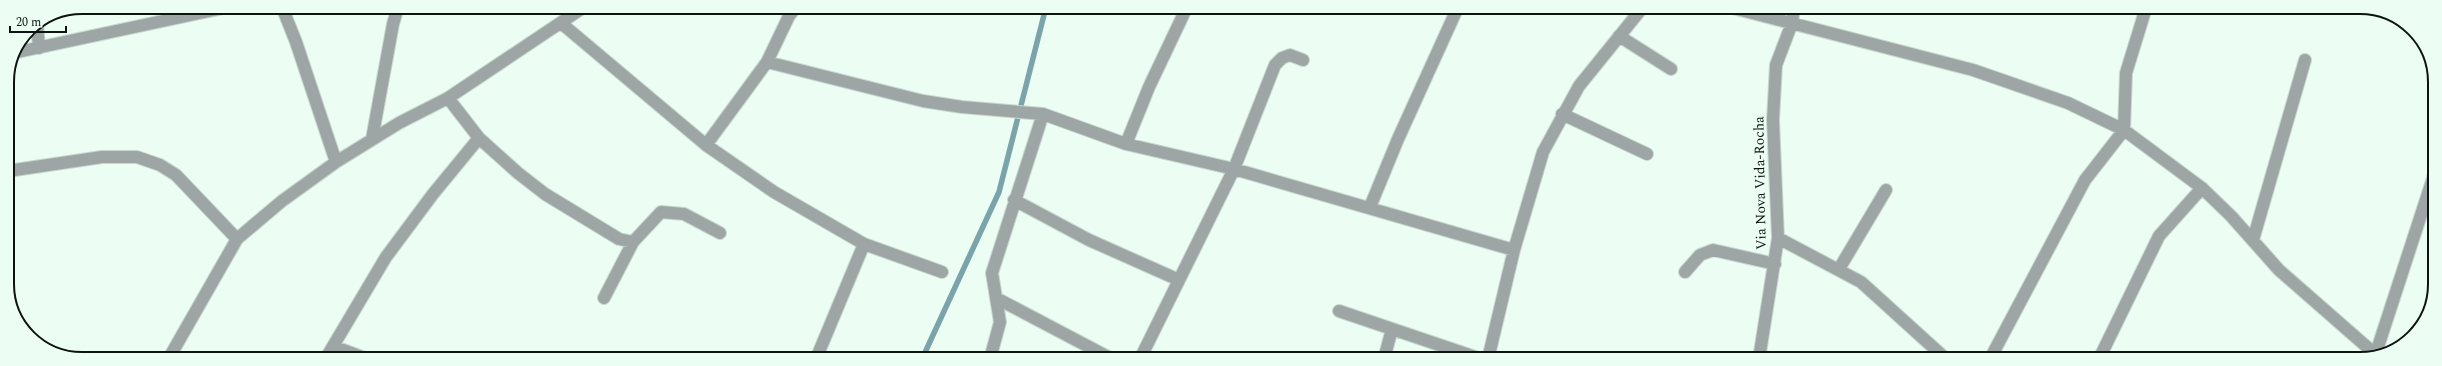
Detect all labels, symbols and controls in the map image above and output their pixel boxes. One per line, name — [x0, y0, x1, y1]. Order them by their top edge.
scale bar — [10, 8, 66, 34]
text: 20 m — [16, 13, 41, 32]
street label: Via Nova Vida-Rocha — [1748, 116, 1772, 250]

